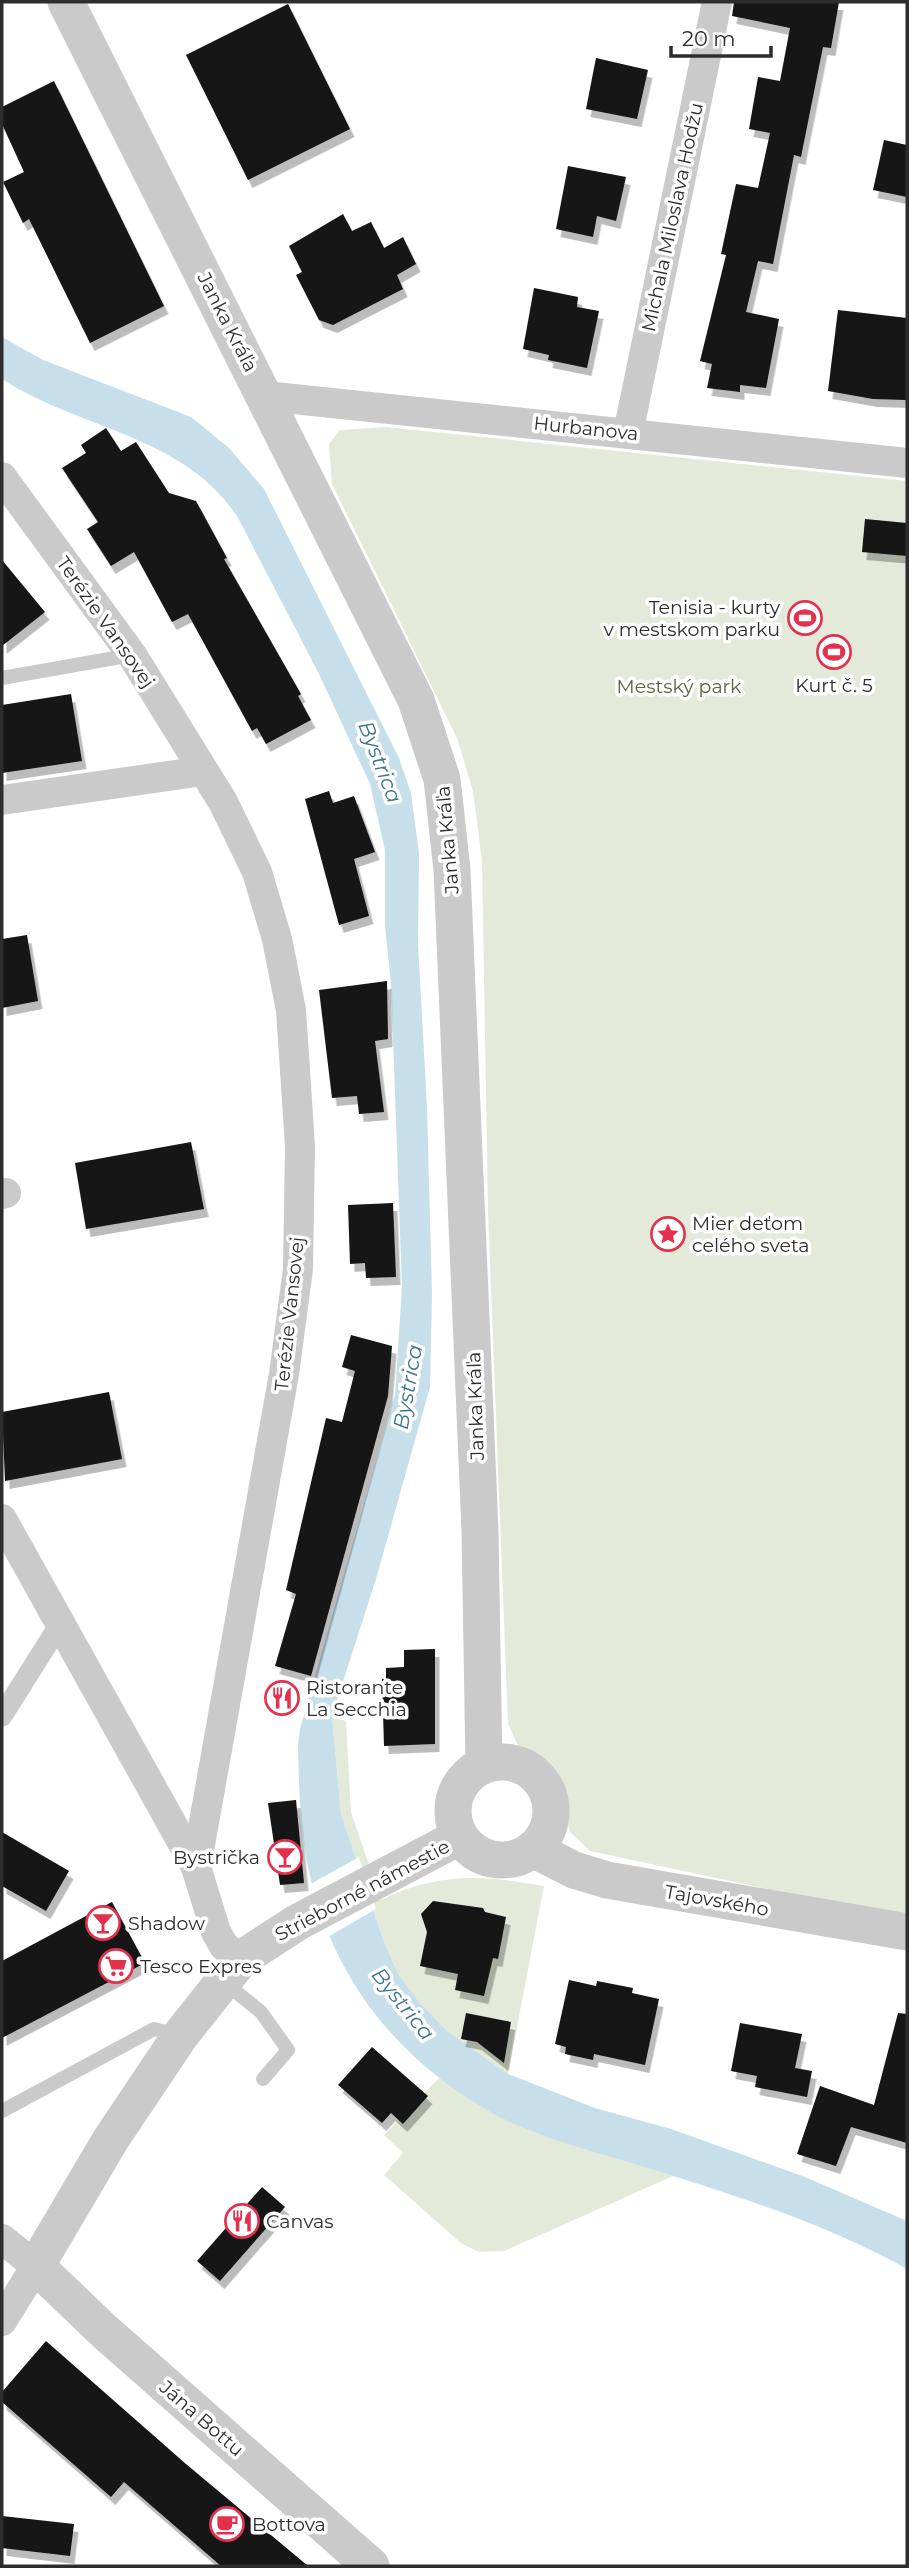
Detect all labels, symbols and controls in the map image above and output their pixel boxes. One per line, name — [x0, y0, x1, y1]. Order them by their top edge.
scale bar — [671, 14, 771, 58]
text: 20 m — [682, 26, 736, 51]
street label: Michala Miloslava Hodžu — [637, 100, 708, 334]
street label: Janka Kráľa — [192, 268, 262, 376]
street label: Hurbanova — [532, 412, 640, 445]
street label: Terézie Vansovej — [52, 552, 159, 692]
place label: Tenisia - kurty v mestskom parku — [603, 596, 781, 641]
sports icon: Tenisia - kurty v mestskom parku — [786, 599, 824, 637]
sports icon: Kurt č. 5 — [815, 633, 853, 671]
place label: Kurt č. 5 — [795, 674, 873, 697]
park label: Mestský park — [617, 675, 742, 698]
water label: Bystrica — [353, 717, 407, 806]
street label: Janka Kráľa — [431, 785, 464, 896]
place label: Mier deťom celého sveta — [692, 1212, 809, 1257]
place icon: Mier deťom celého sveta — [649, 1215, 687, 1253]
street label: Terézie Vansovej — [270, 1236, 309, 1392]
water label: Bystrica — [388, 1343, 427, 1431]
street label: Janka Kráľa — [462, 1351, 489, 1462]
place label: Ristorante La Secchia — [306, 1676, 407, 1721]
restaurant icon: Ristorante La Secchia — [263, 1679, 301, 1717]
street label: Strieborné námestie — [271, 1835, 453, 1946]
bar icon: Bystrička — [266, 1838, 304, 1876]
place label: Bystrička — [173, 1846, 260, 1869]
street label: Tajovského — [663, 1880, 771, 1921]
bar icon: Shadow — [84, 1904, 122, 1942]
place label: Shadow — [128, 1912, 205, 1935]
supermarket icon: Tesco Expres — [97, 1947, 135, 1985]
place label: Tesco Expres — [140, 1955, 262, 1978]
water label: Bystrica — [367, 1963, 440, 2045]
restaurant icon: Canvas — [223, 2202, 261, 2240]
place label: Canvas — [266, 2210, 334, 2233]
street label: Jána Bottu — [154, 2375, 248, 2461]
cafe icon: Bottova — [208, 2505, 246, 2543]
place label: Bottova — [252, 2513, 326, 2536]

